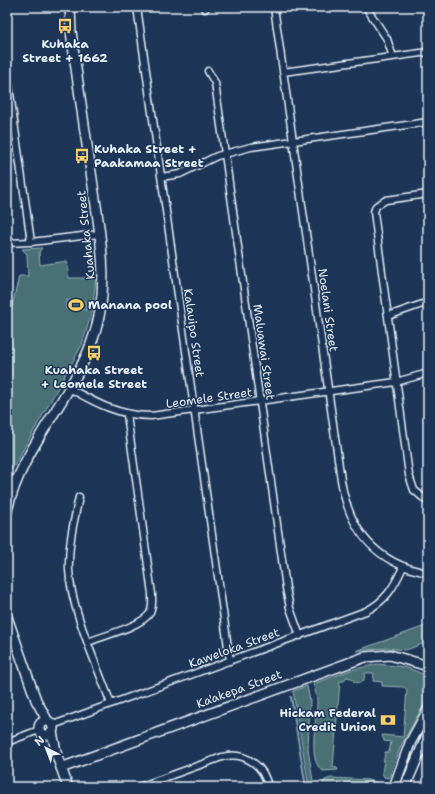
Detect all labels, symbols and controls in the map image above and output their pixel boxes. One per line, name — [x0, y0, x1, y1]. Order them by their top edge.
bus stop icon: Kuhaka Street + 1662 — [56, 17, 74, 35]
place label: Kuhaka Street + 1662 — [22, 36, 108, 66]
place label: Kuhaka Street + Paakamaa Street — [94, 141, 204, 171]
bus stop icon: Kuhaka Street + Paakamaa Street — [73, 147, 91, 165]
street label: Kuahaka Street — [73, 190, 99, 280]
street label: Noelani Street — [314, 267, 342, 353]
street label: Kalauipo Street — [180, 288, 208, 378]
sports icon: Manana pool — [67, 296, 85, 314]
place label: Manana pool — [88, 297, 172, 313]
street label: Maluawai Street — [249, 303, 279, 401]
bus stop icon: Kuahaka Street + Leomele Street — [85, 344, 103, 362]
place label: Kuahaka Street + Leomele Street — [41, 362, 147, 392]
street label: Leomele Street — [165, 384, 253, 412]
street label: Kaweloka Street — [186, 624, 282, 672]
street label: Ka'akepa Street — [194, 666, 284, 712]
place label: Hickam Federal Credit Union — [279, 705, 376, 735]
bank icon: Hickam Federal Credit Union — [379, 711, 397, 729]
north arrow — [26, 728, 66, 768]
text: N — [31, 732, 48, 749]

